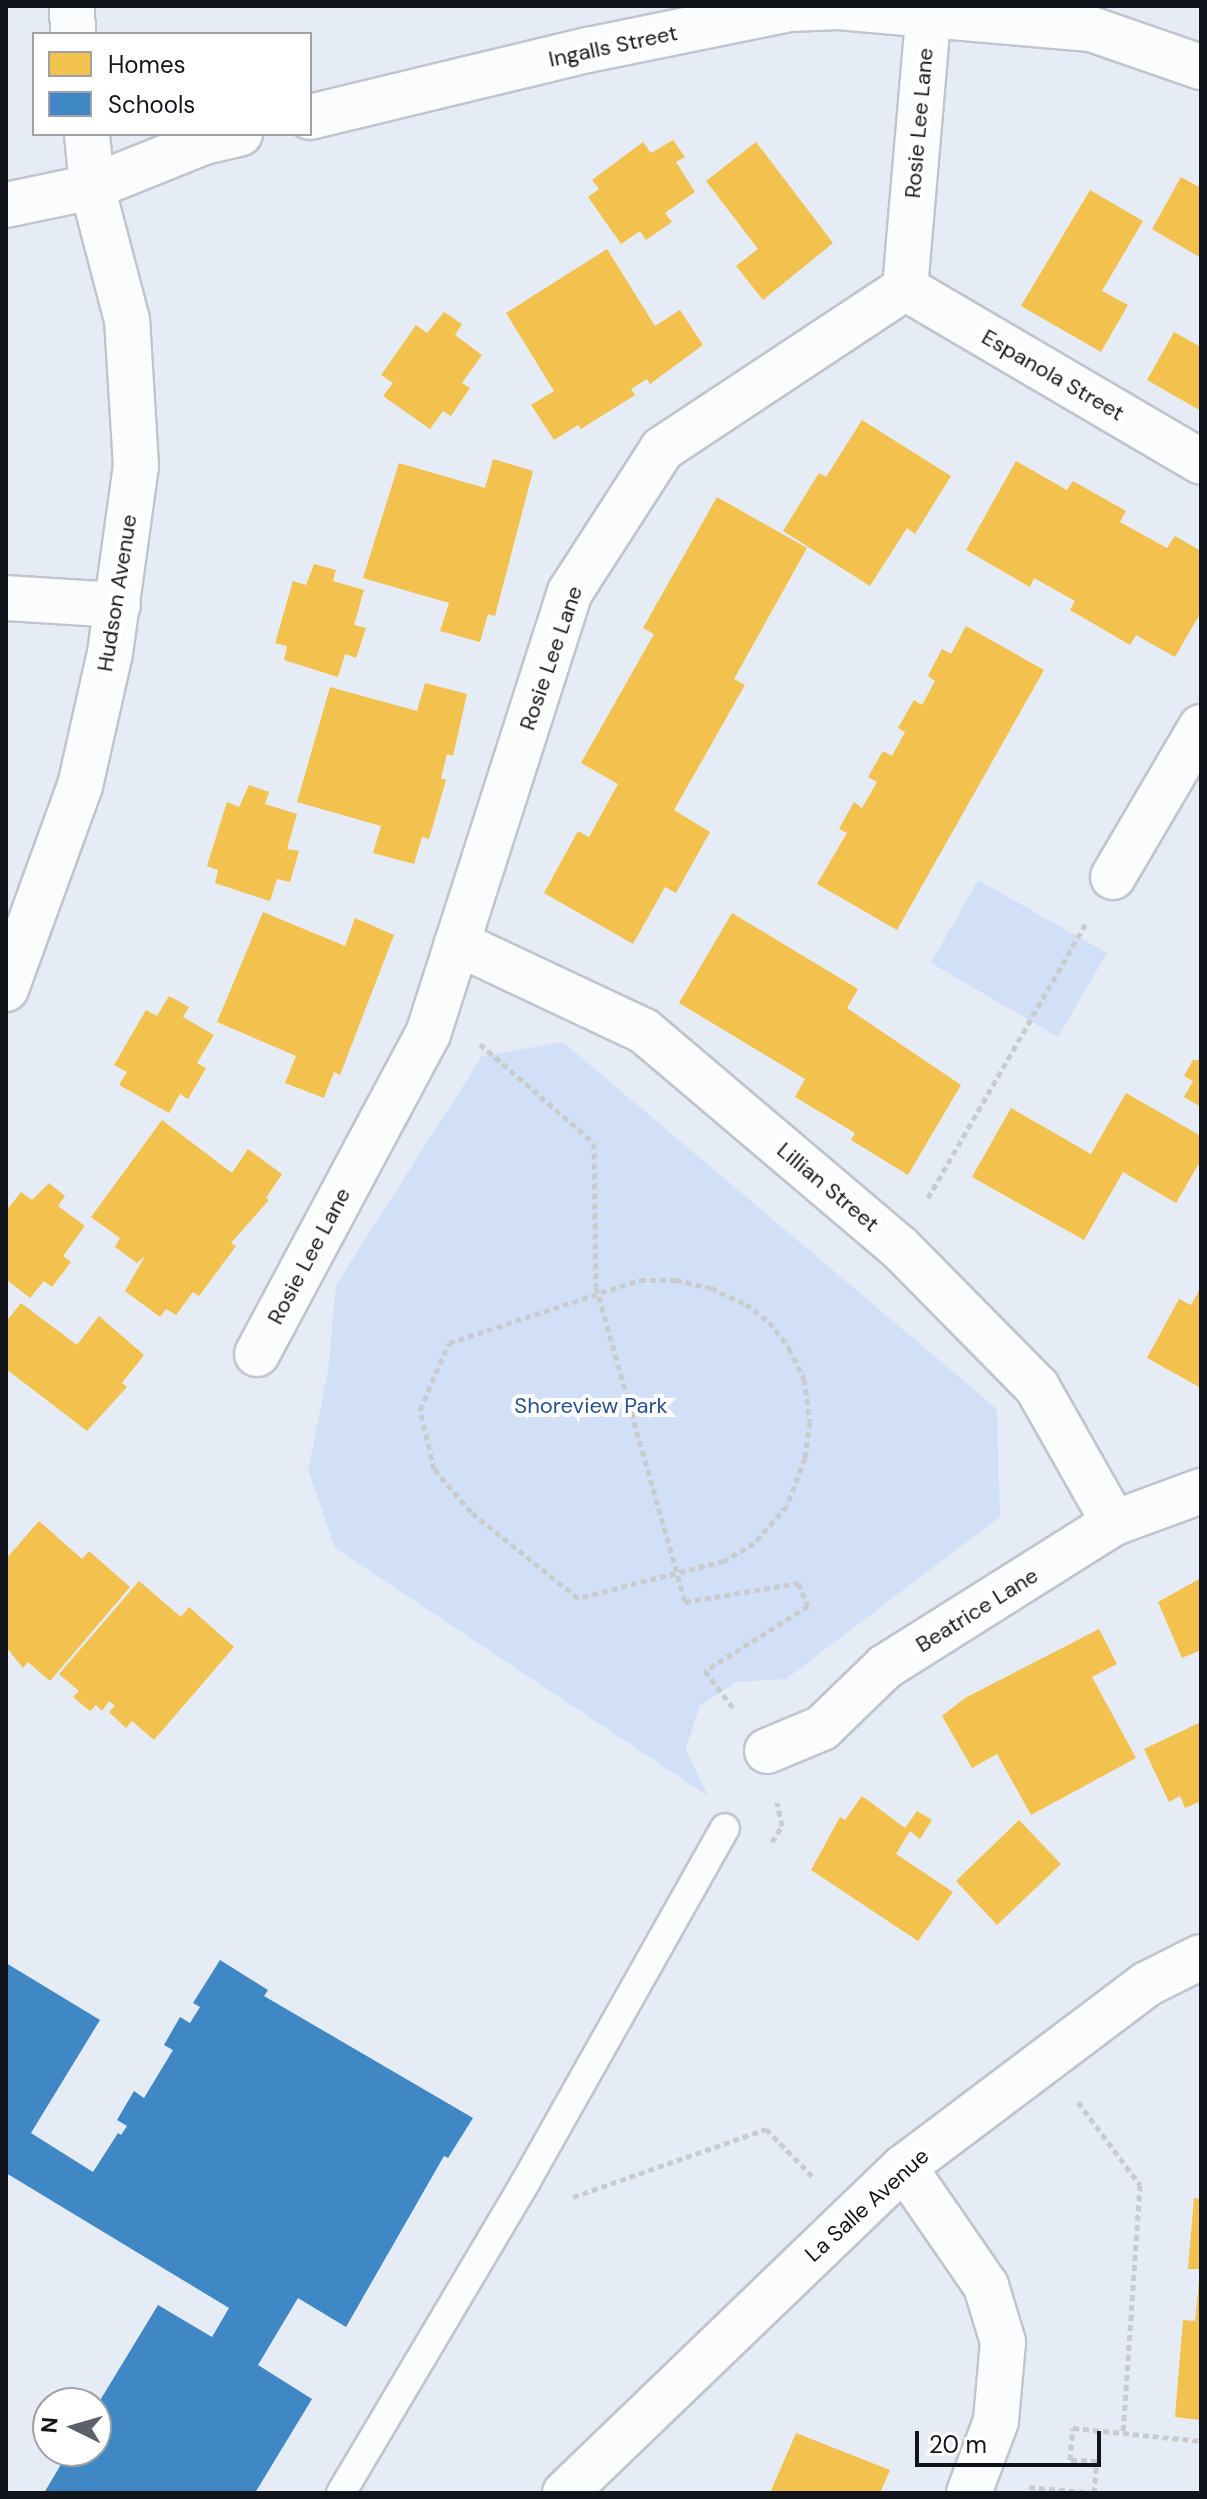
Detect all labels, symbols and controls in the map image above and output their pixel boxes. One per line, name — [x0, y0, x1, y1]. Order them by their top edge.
street label: Ingalls Street — [546, 19, 680, 73]
legend — [32, 32, 312, 136]
street label: Rosie Lee Lane — [899, 47, 939, 199]
text: Homes — [108, 49, 186, 80]
text: Schools — [108, 89, 195, 120]
street label: Espanola Street — [977, 324, 1129, 426]
street label: Hudson Avenue — [92, 513, 142, 673]
street label: Rosie Lee Lane — [514, 582, 588, 734]
street label: Lillian Street — [772, 1137, 884, 1237]
street label: Rosie Lee Lane — [262, 1183, 356, 1329]
park label: Shoreview Park — [514, 1393, 668, 1419]
street label: Beatrice Lane — [911, 1562, 1043, 1658]
street label: La Salle Avenue — [800, 2143, 934, 2267]
north arrow — [32, 2387, 112, 2467]
scale bar — [919, 2415, 1105, 2465]
text: N — [34, 2416, 65, 2434]
text: 20 m — [929, 2429, 987, 2460]

